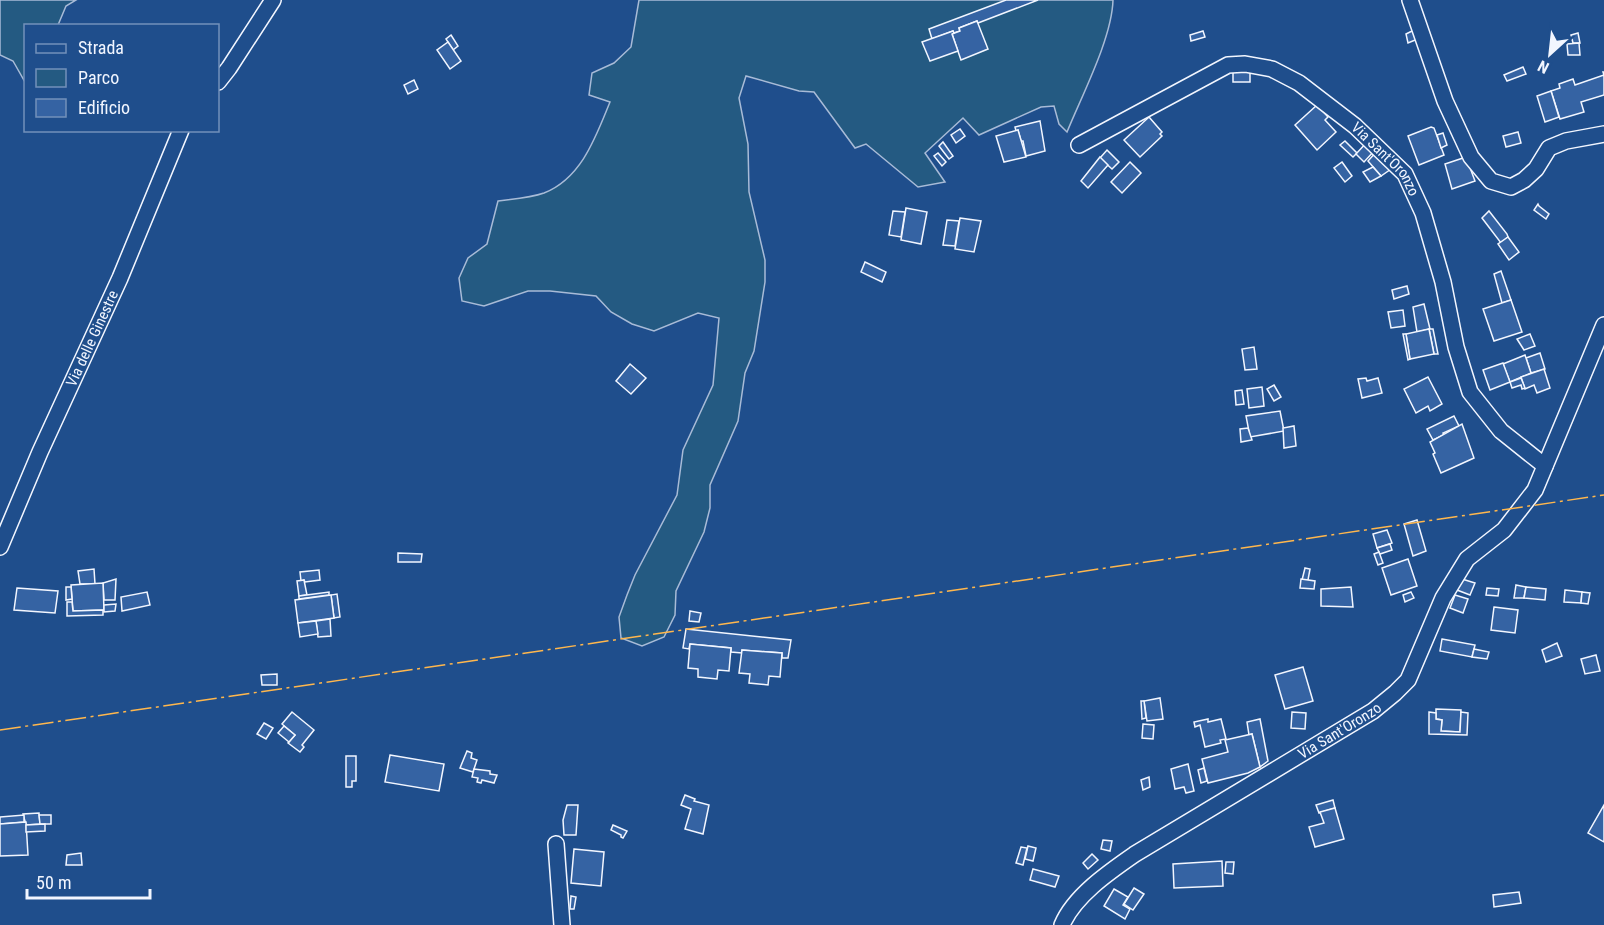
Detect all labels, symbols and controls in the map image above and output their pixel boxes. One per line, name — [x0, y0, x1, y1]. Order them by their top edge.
legend — [24, 24, 219, 132]
north arrow — [1520, 24, 1580, 84]
text: Strada — [78, 37, 124, 58]
text: N — [1535, 56, 1552, 78]
text: Parco — [78, 67, 119, 88]
text: Edificio — [78, 97, 130, 118]
street label: Via Sant'Oronzo — [1348, 118, 1423, 199]
street label: Via delle Ginestre — [62, 288, 122, 389]
street label: Via Sant'Oronzo — [1295, 699, 1385, 763]
scale bar — [27, 862, 150, 900]
text: 50 m — [36, 872, 71, 893]

